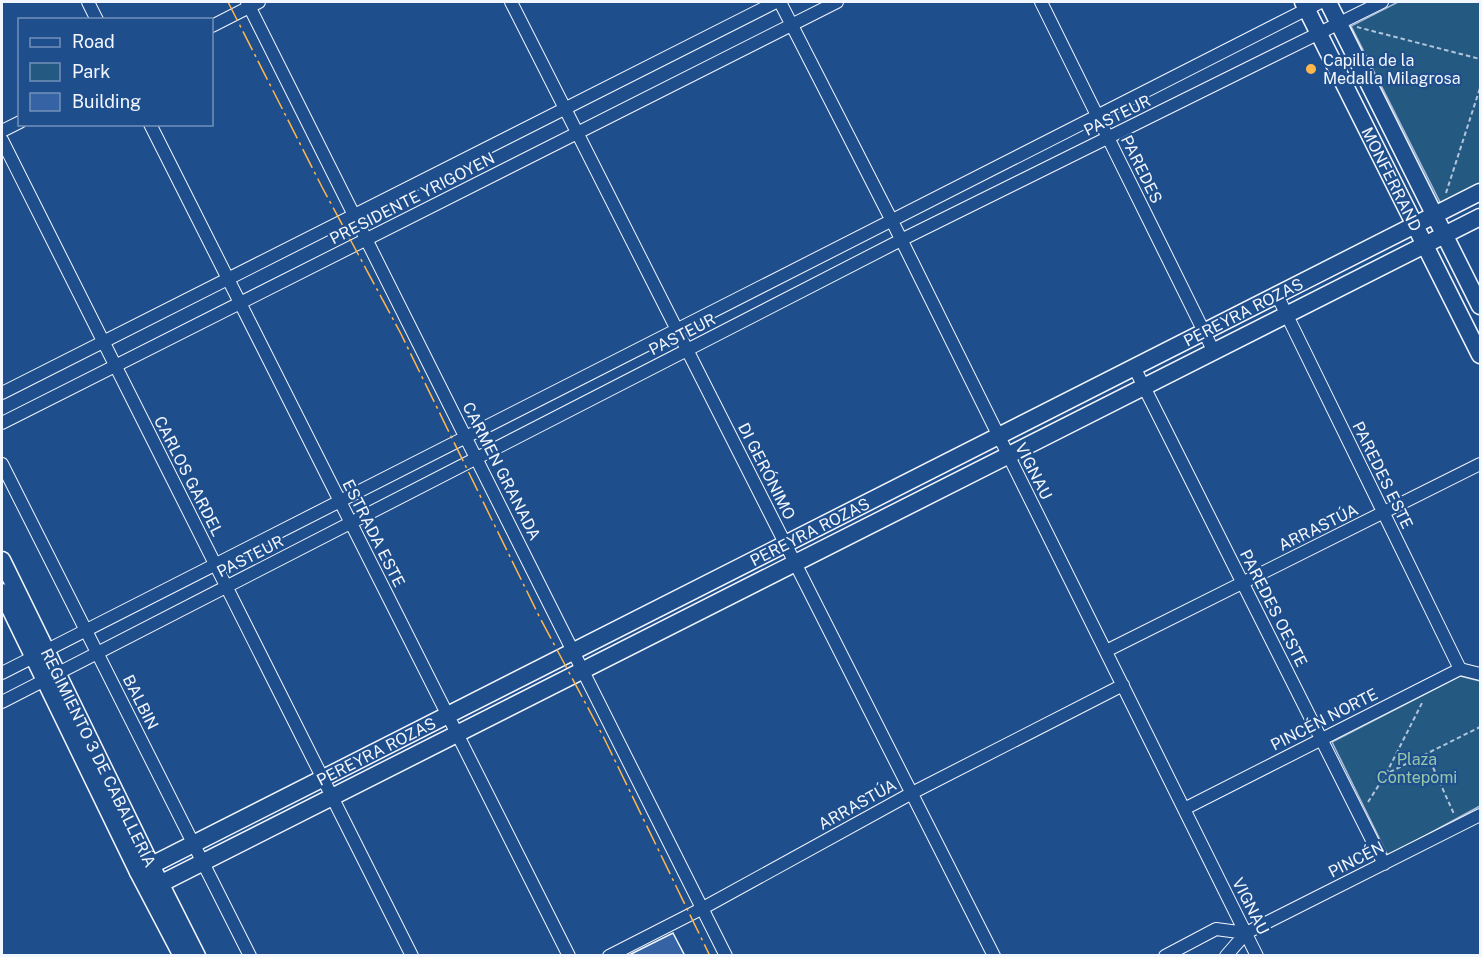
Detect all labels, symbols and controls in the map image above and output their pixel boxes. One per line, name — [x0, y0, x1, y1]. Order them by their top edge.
legend — [18, 18, 213, 126]
text: Road — [72, 31, 115, 52]
place label: Capilla de la Medalla Milagrosa — [1323, 51, 1461, 88]
text: Park — [72, 61, 110, 82]
marker: Capilla de la Medalla Milagrosa — [1304, 62, 1318, 76]
text: Building — [72, 91, 141, 112]
street label: PASTEUR — [1081, 91, 1154, 140]
street label: MONFERRAND — [1357, 124, 1425, 234]
street label: PAREDES — [1117, 132, 1166, 206]
street label: PRESIDENTE YRIGOYEN — [327, 149, 498, 248]
street label: PEREYRA ROZAS — [1181, 274, 1306, 351]
street label: PASTEUR — [646, 310, 719, 359]
street label: CARMEN GRANADA — [458, 399, 545, 543]
street label: CARLOS GARDEL — [150, 413, 227, 540]
street label: PAREDES ESTE — [1348, 418, 1417, 532]
street label: DI GERÓNIMO — [734, 419, 800, 523]
street label: VIGNAU — [1011, 440, 1056, 503]
street label: ESTRADA ESTE — [338, 476, 409, 590]
street label: PEREYRA ROZAS — [747, 494, 873, 570]
street label: ARRASTÚA — [1275, 499, 1361, 555]
street label: PASTEUR — [214, 532, 287, 581]
street label: PAREDES OESTE — [1236, 547, 1311, 670]
street label: REGIMIENTO 3 DE CABALLERÍA — [37, 645, 160, 870]
street label: BALBIN — [119, 672, 162, 733]
street label: PINCÉN NORTE — [1267, 683, 1381, 755]
street label: PEREYRA ROZAS — [314, 714, 439, 790]
park label: Plaza Contepomi — [1377, 750, 1457, 787]
street label: ARRASTÚA — [814, 774, 900, 834]
street label: PINCÉN — [1325, 836, 1387, 882]
street label: VIGNAU — [1228, 875, 1273, 938]

